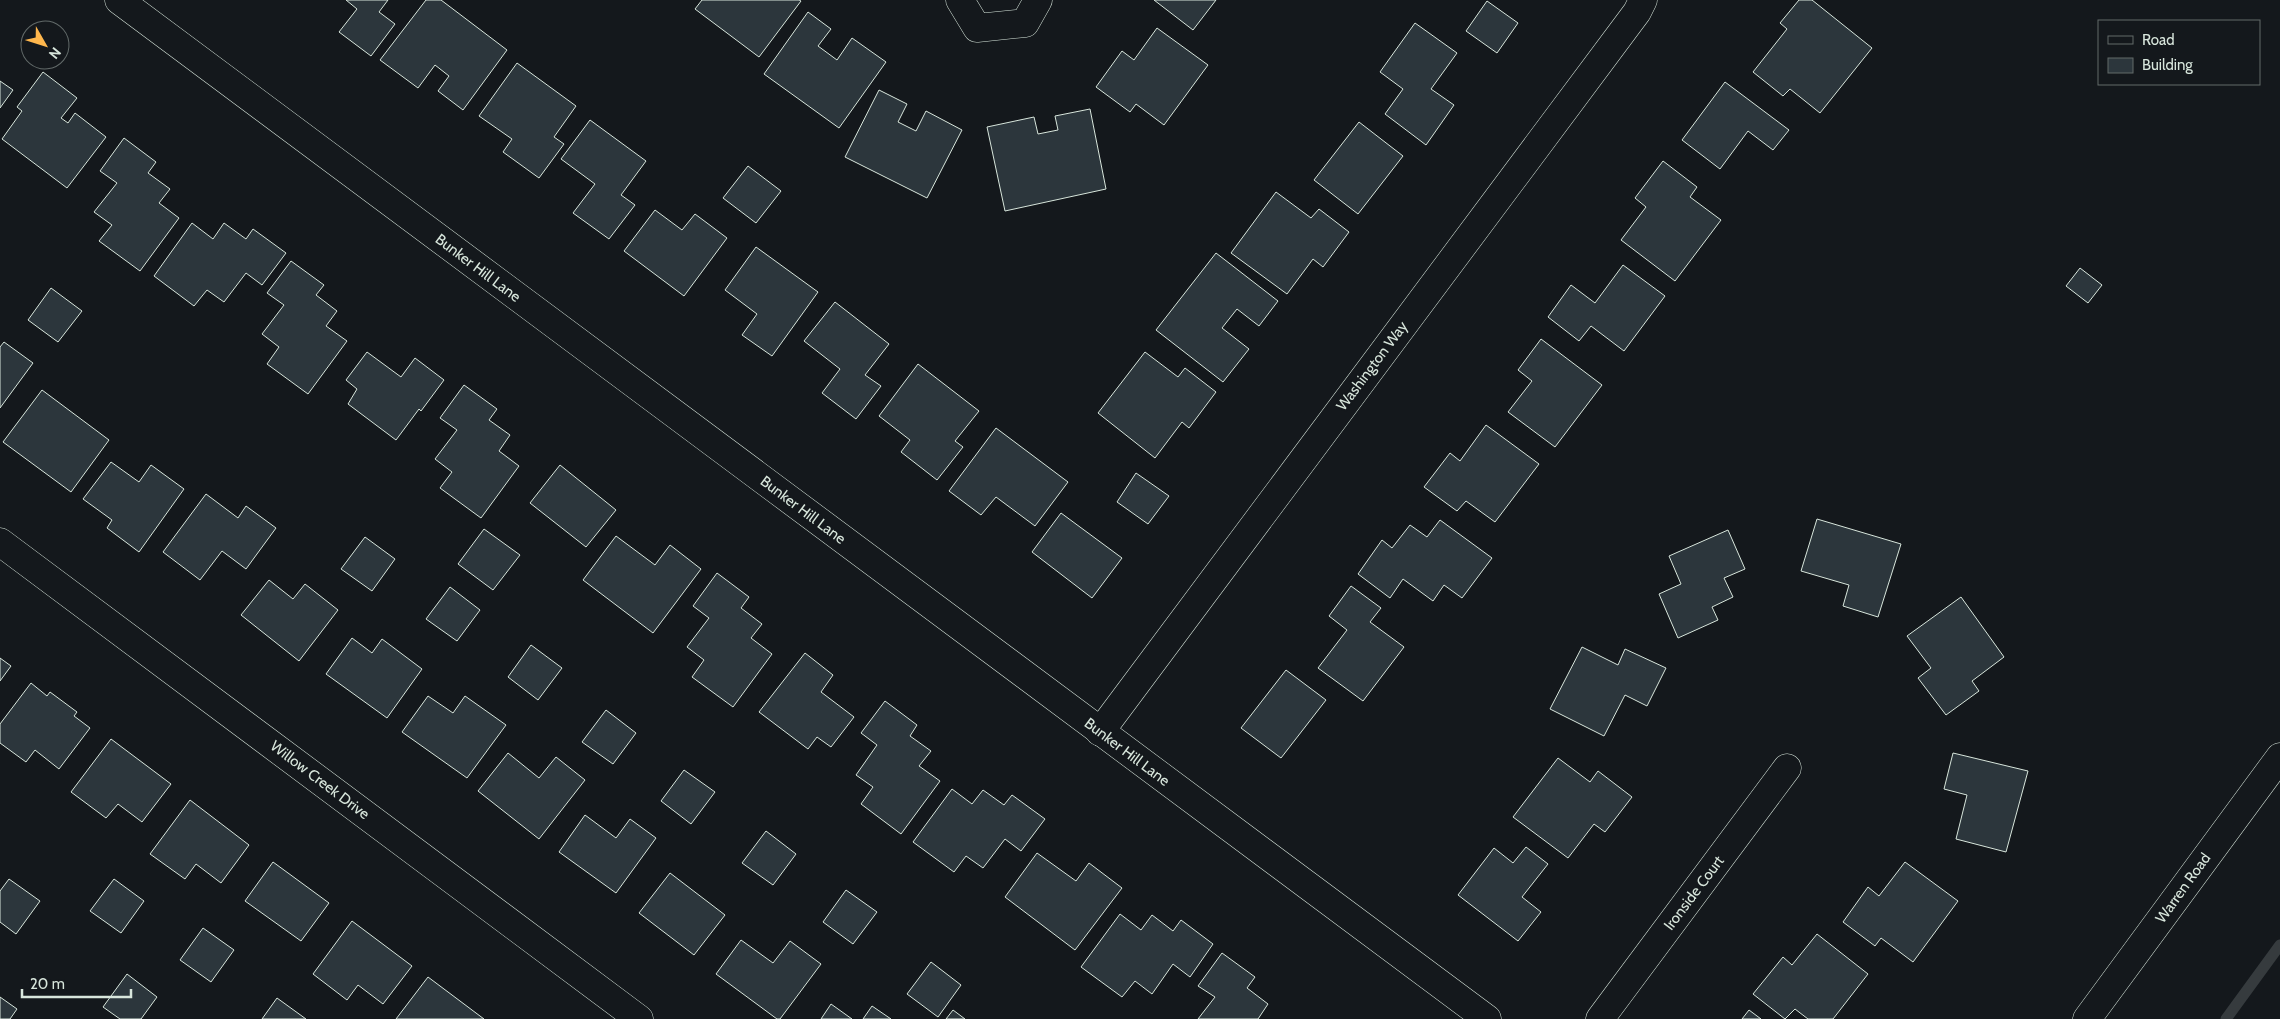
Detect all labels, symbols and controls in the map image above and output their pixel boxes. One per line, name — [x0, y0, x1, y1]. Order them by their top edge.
north arrow — [20, 20, 70, 70]
legend — [2098, 20, 2260, 85]
text: Road — [2142, 31, 2175, 49]
text: N — [45, 44, 65, 63]
text: Building — [2142, 56, 2193, 74]
street label: Bunker Hill Lane — [432, 230, 524, 306]
street label: Washington Way — [1333, 317, 1412, 414]
street label: Bunker Hill Lane — [757, 472, 849, 548]
street label: Bunker Hill Lane — [1081, 714, 1173, 790]
street label: Willow Creek Drive — [267, 737, 373, 823]
street label: Warren Road — [2152, 850, 2214, 926]
street label: Ironside Court — [1660, 852, 1728, 934]
scale bar — [22, 966, 131, 998]
text: 20 m — [30, 975, 65, 993]

